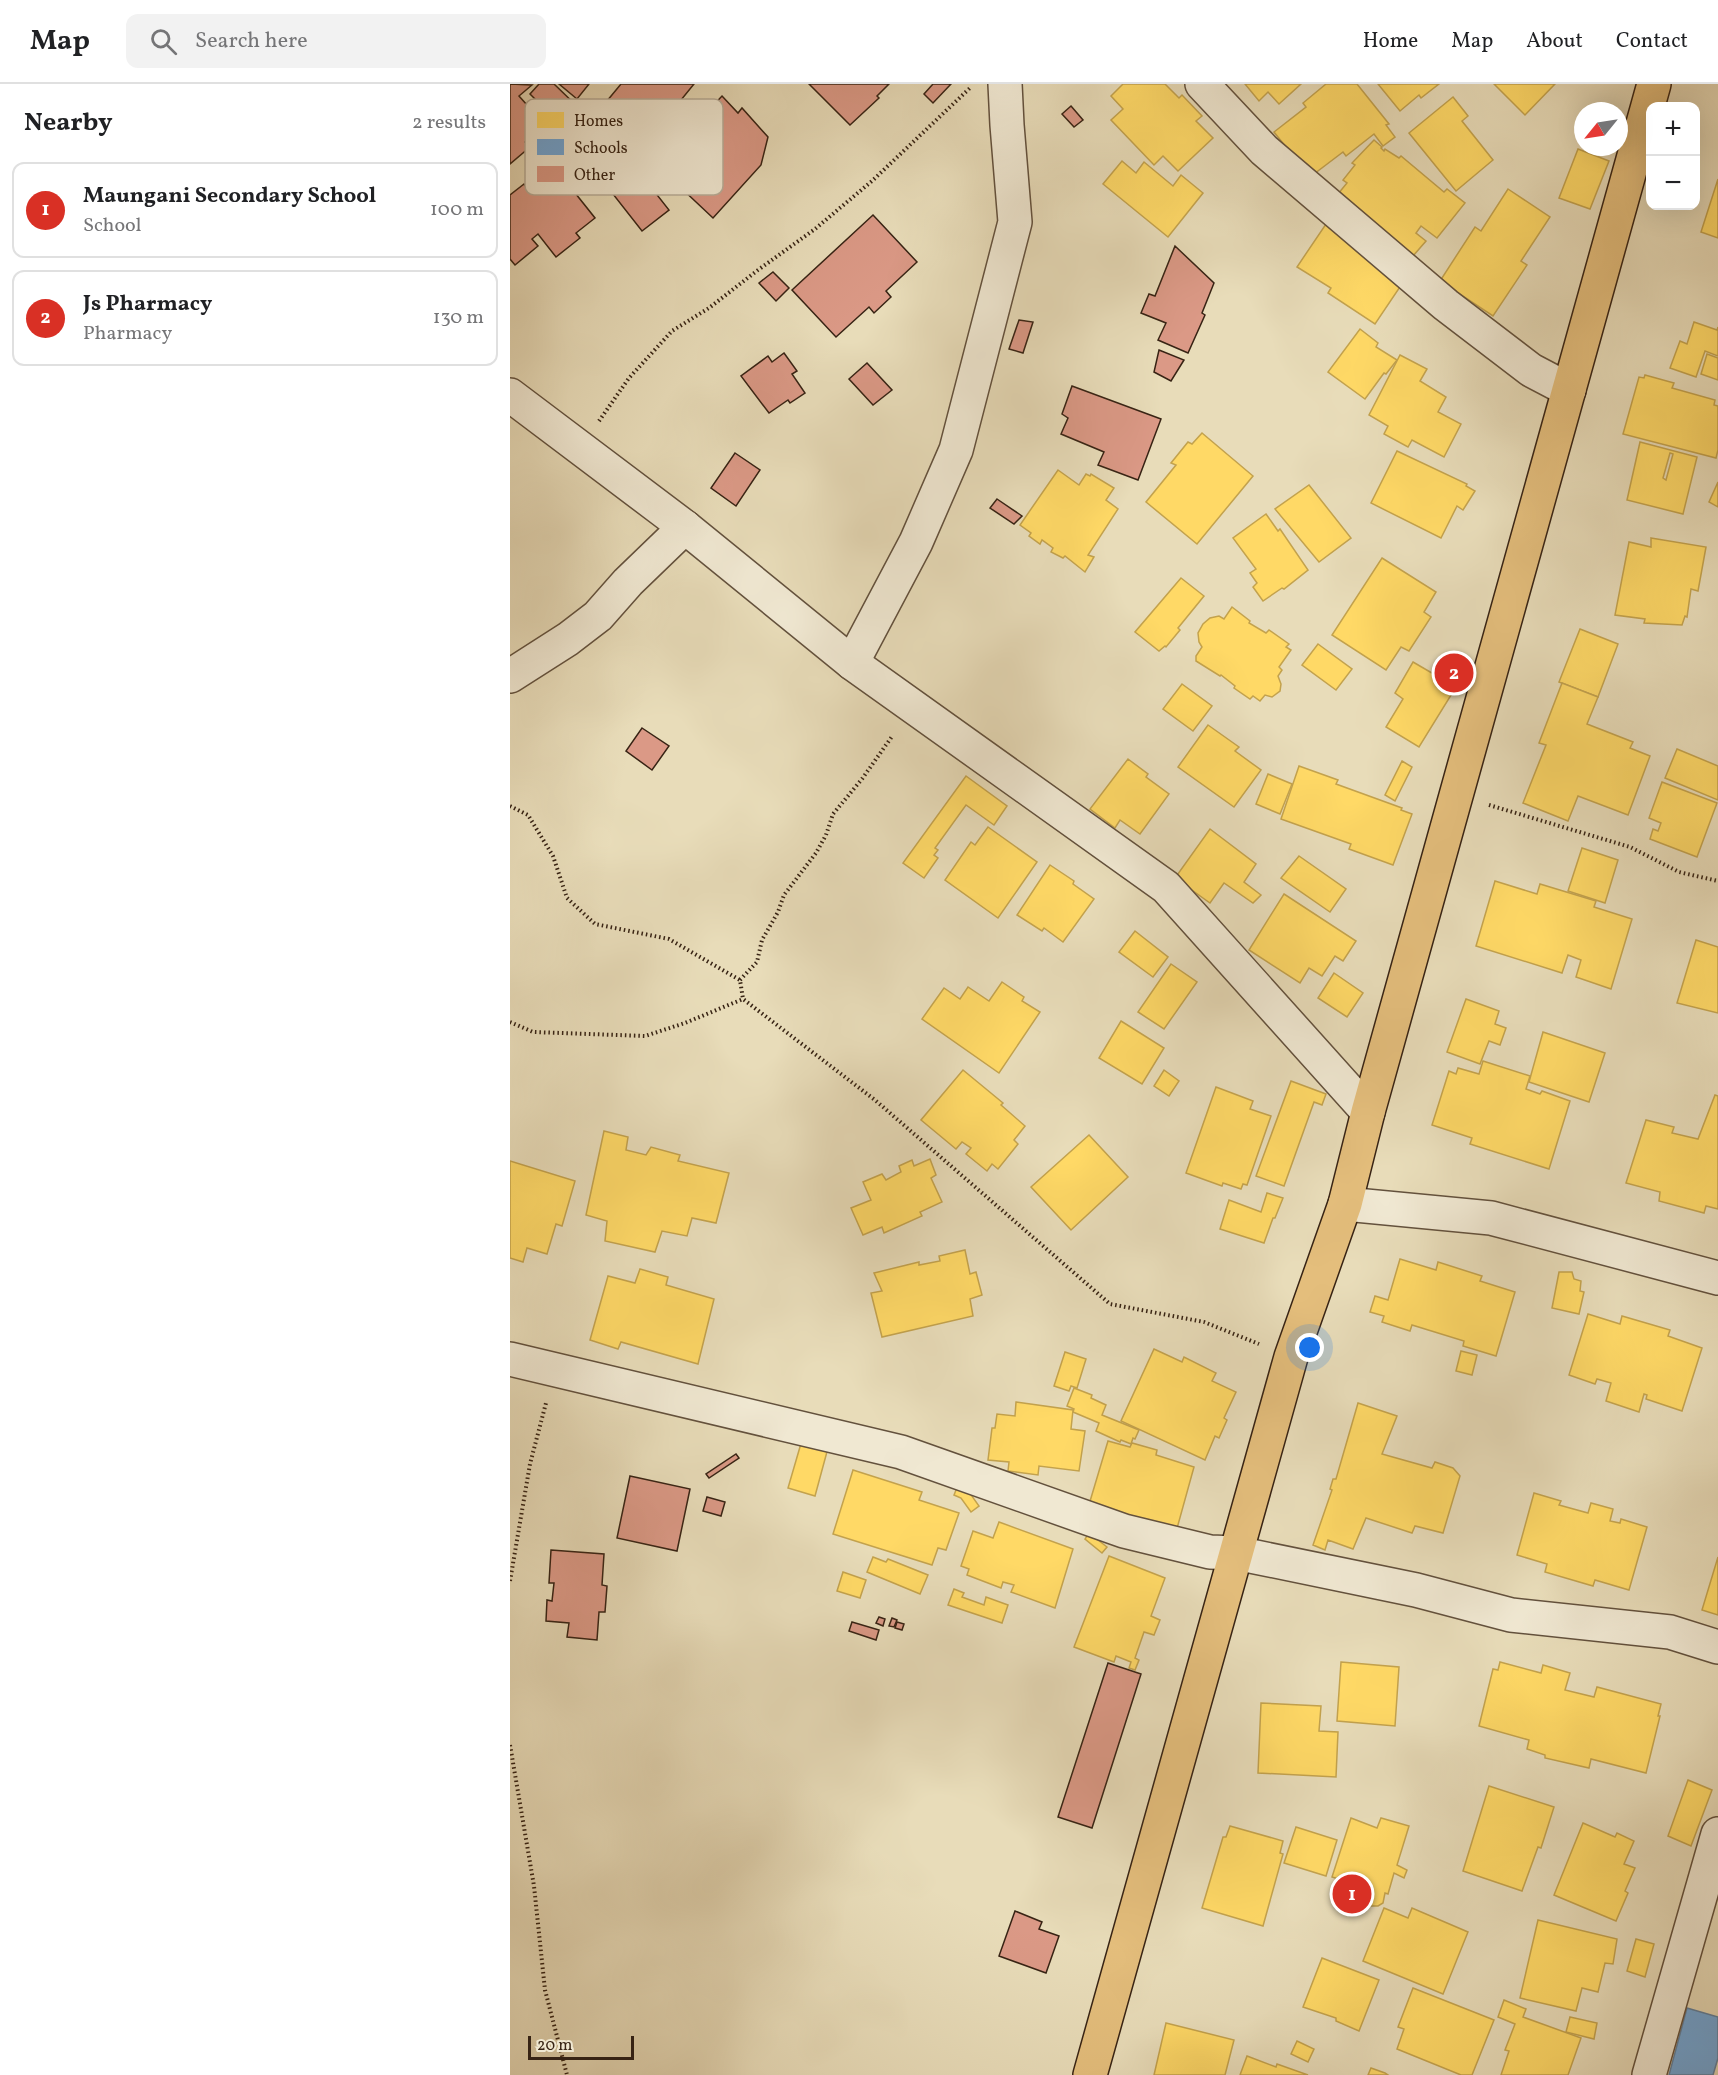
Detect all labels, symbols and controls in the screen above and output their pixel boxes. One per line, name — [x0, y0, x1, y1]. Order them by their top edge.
search box — [126, 14, 546, 68]
text: Map — [30, 22, 90, 61]
icon: search — [147, 25, 180, 58]
text: Search here — [195, 26, 308, 57]
text: Home — [1363, 27, 1418, 56]
text: Map — [1451, 27, 1493, 56]
text: About — [1526, 27, 1583, 56]
text: Contact — [1616, 27, 1688, 56]
legend — [525, 99, 723, 195]
north arrow — [1574, 102, 1628, 156]
map controls — [1646, 102, 1700, 210]
button: + — [1646, 102, 1700, 156]
text: Nearby — [24, 105, 113, 141]
text: 2 results — [412, 109, 486, 137]
text: Homes — [574, 111, 623, 133]
text: Schools — [574, 138, 628, 160]
button: − — [1646, 156, 1700, 210]
text: Other — [574, 165, 615, 187]
text: Maungani Secondary School — [83, 181, 376, 212]
text: 1 — [41, 196, 50, 224]
text: 100 m — [430, 196, 484, 224]
text: School — [83, 212, 141, 240]
text: Js Pharmacy — [83, 289, 212, 320]
text: 2 — [40, 304, 51, 332]
text: 130 m — [433, 304, 484, 332]
text: Pharmacy — [83, 320, 172, 348]
pin: 2 — [1434, 650, 1474, 696]
your location — [1295, 1333, 1324, 1362]
pin: 1 — [1332, 1872, 1372, 1916]
scale bar — [528, 2033, 634, 2060]
text: 20 m — [537, 2035, 572, 2057]

